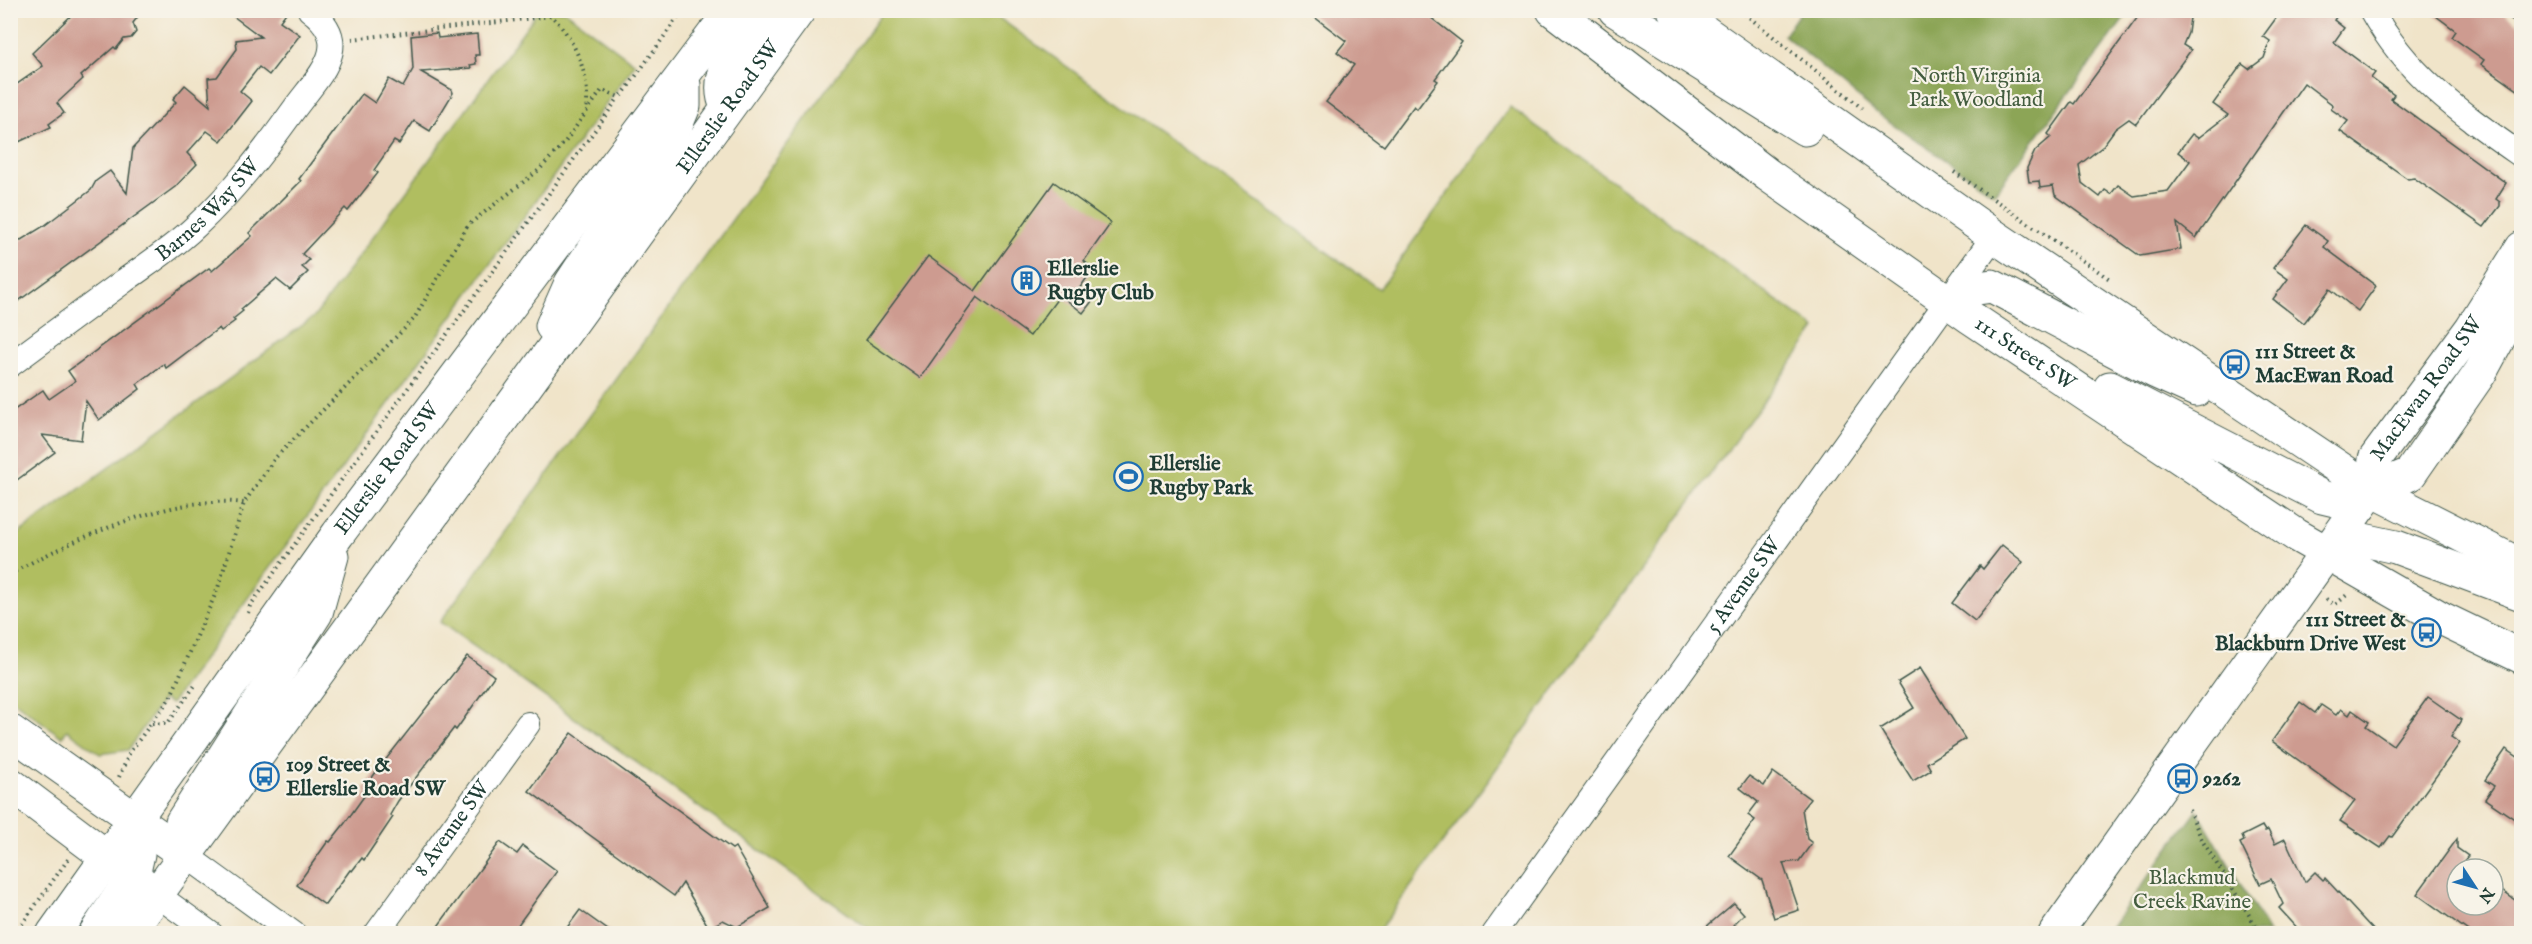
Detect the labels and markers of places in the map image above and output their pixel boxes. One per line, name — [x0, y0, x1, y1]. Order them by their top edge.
place label: Ellerslie Rugby Club — [1047, 256, 1154, 307]
building icon: Ellerslie Rugby Club — [1010, 265, 1042, 297]
place label: 111 Street & MacEwan Road — [2255, 339, 2394, 390]
bus stop icon: 111 Street & MacEwan Road — [2218, 348, 2250, 380]
place label: Ellerslie Rugby Park — [1149, 451, 1254, 502]
sports icon: Ellerslie Rugby Park — [1112, 460, 1144, 492]
place label: 111 Street & Blackburn Drive West — [2215, 607, 2407, 658]
bus stop icon: 111 Street & Blackburn Drive West — [2411, 616, 2443, 648]
place label: 109 Street & Ellerslie Road SW — [286, 752, 447, 803]
bus stop icon: 109 Street & Ellerslie Road SW — [249, 761, 281, 793]
bus stop icon: 9262 — [2166, 763, 2198, 795]
place label: 9262 — [2202, 766, 2241, 793]

